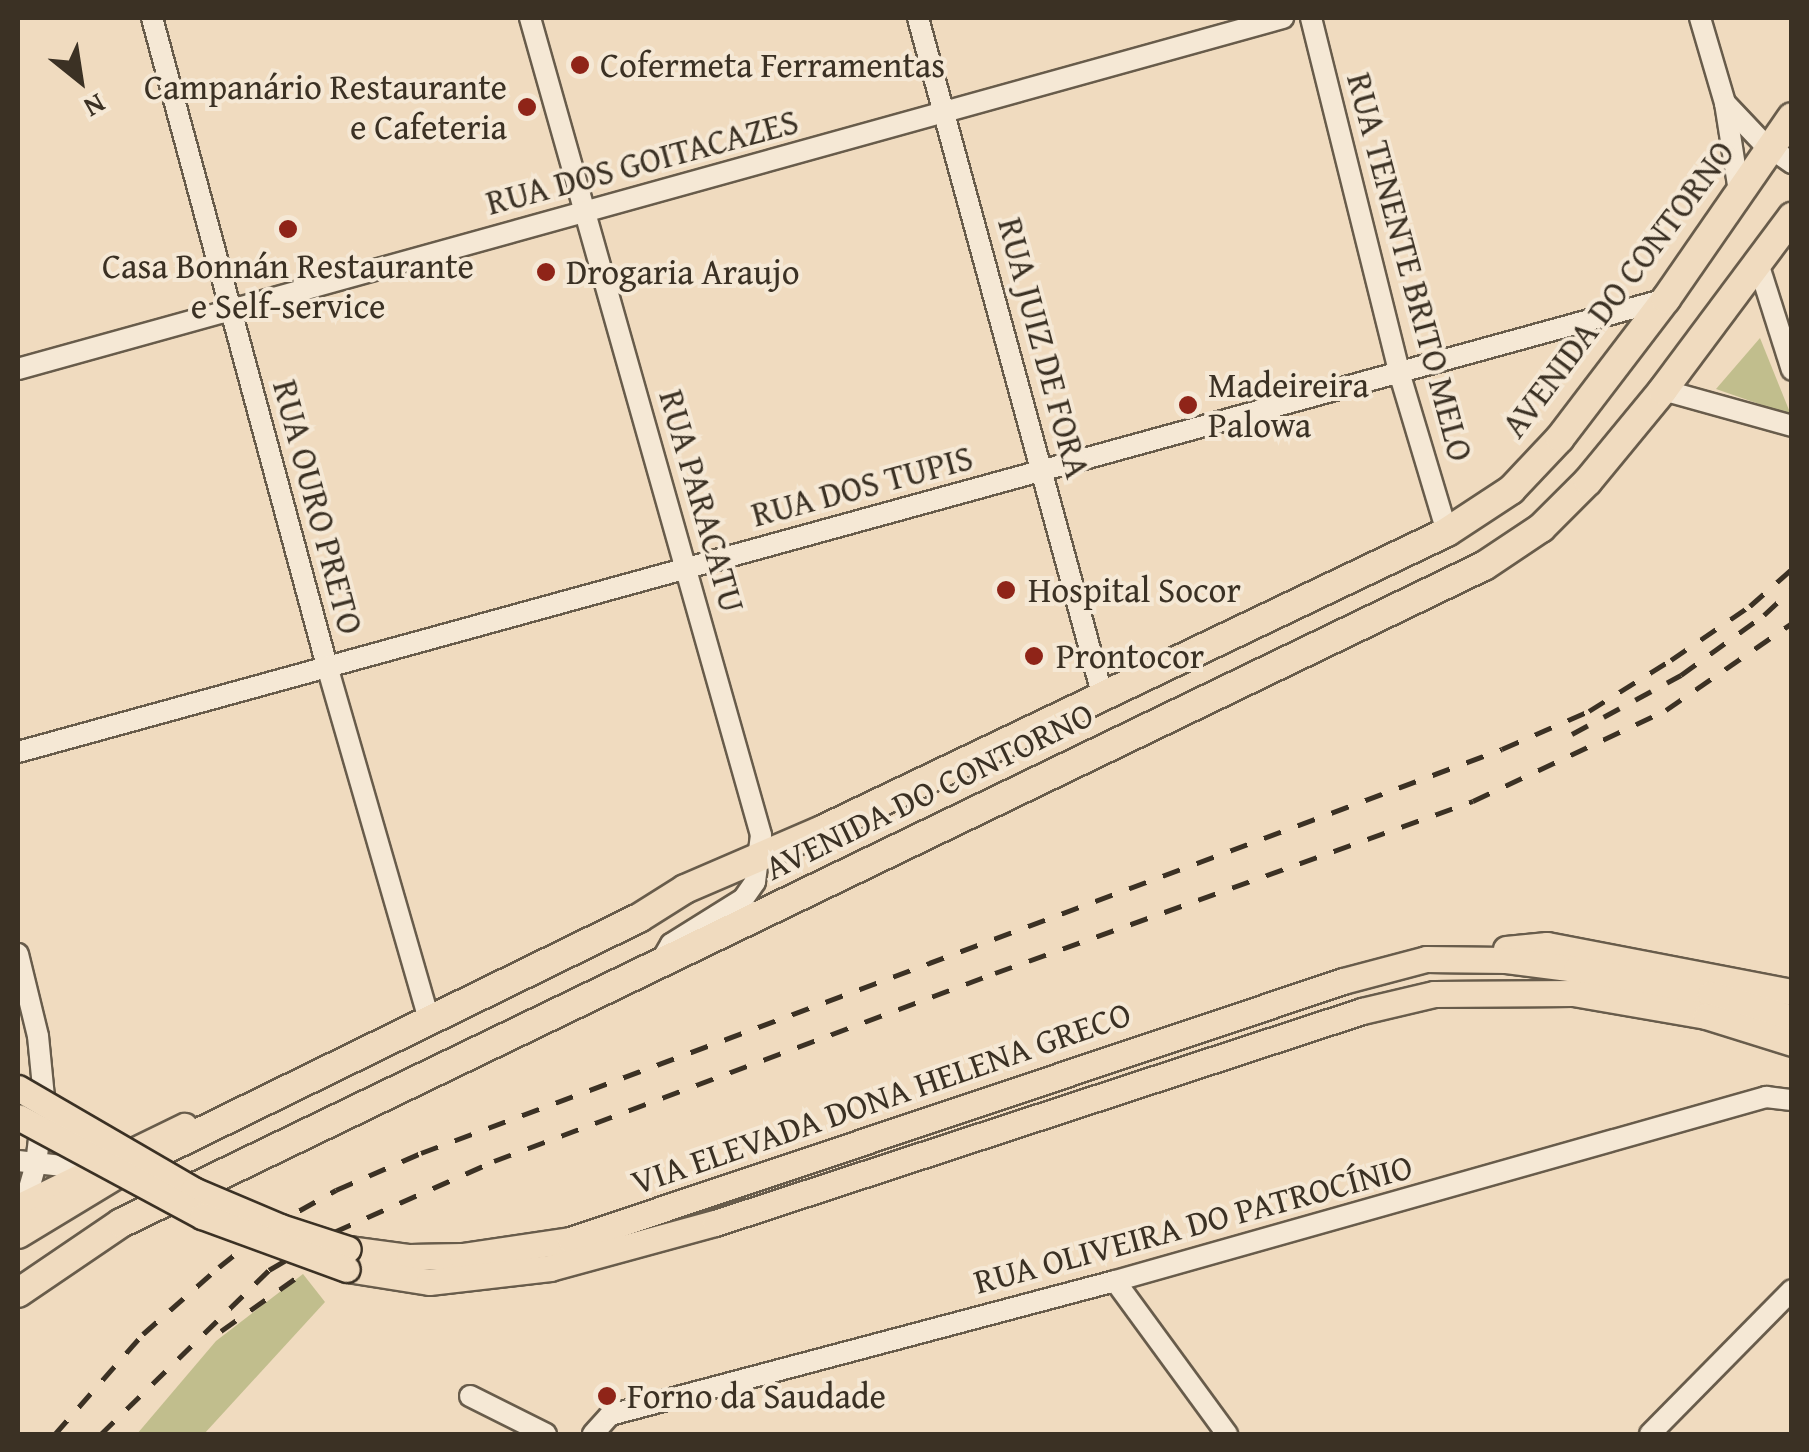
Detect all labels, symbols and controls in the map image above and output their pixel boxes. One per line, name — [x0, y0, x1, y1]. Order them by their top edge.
north arrow — [30, 30, 130, 130]
place label: Cofermeta Ferramentas — [600, 44, 945, 86]
marker: Cofermeta Ferramentas — [569, 54, 591, 76]
place label: Campanário Restaurante e Cafeteria — [144, 66, 507, 148]
street label: RUA TENENTE BRITO MELO — [1338, 68, 1482, 466]
text: N — [77, 84, 114, 129]
marker: Campanário Restaurante e Cafeteria — [516, 96, 538, 118]
street label: RUA DOS GOITACAZES — [481, 100, 803, 224]
street label: AVENIDA DO CONTORNO — [1493, 132, 1743, 446]
street label: RUA JUIZ DE FORA — [989, 213, 1099, 483]
marker: Casa Bonnán Restaurante e Self-service — [277, 218, 299, 240]
place label: Casa Bonnán Restaurante e Self-service — [102, 245, 474, 327]
place label: Drogaria Araujo — [566, 251, 800, 293]
marker: Drogaria Araujo — [535, 261, 557, 283]
place label: Madeireira Palowa — [1208, 364, 1369, 446]
street label: RUA OURO PRETO — [264, 375, 372, 639]
street label: RUA PARACATU — [650, 385, 754, 617]
marker: Madeireira Palowa — [1177, 394, 1199, 416]
street label: RUA DOS TUPIS — [747, 436, 977, 536]
place label: Hospital Socor — [1028, 569, 1241, 611]
marker: Hospital Socor — [993, 577, 1019, 603]
place label: Prontocor — [1056, 635, 1204, 677]
marker: Prontocor — [1021, 643, 1047, 669]
street label: AVENIDA DO CONTORNO — [758, 693, 1100, 889]
street label: VIA ELEVADA DONA HELENA GRECO — [626, 993, 1136, 1203]
street label: RUA OLIVEIRA DO PATROCÍNIO — [969, 1145, 1417, 1303]
place label: Forno da Saudade — [627, 1375, 886, 1417]
marker: Forno da Saudade — [596, 1385, 618, 1407]

